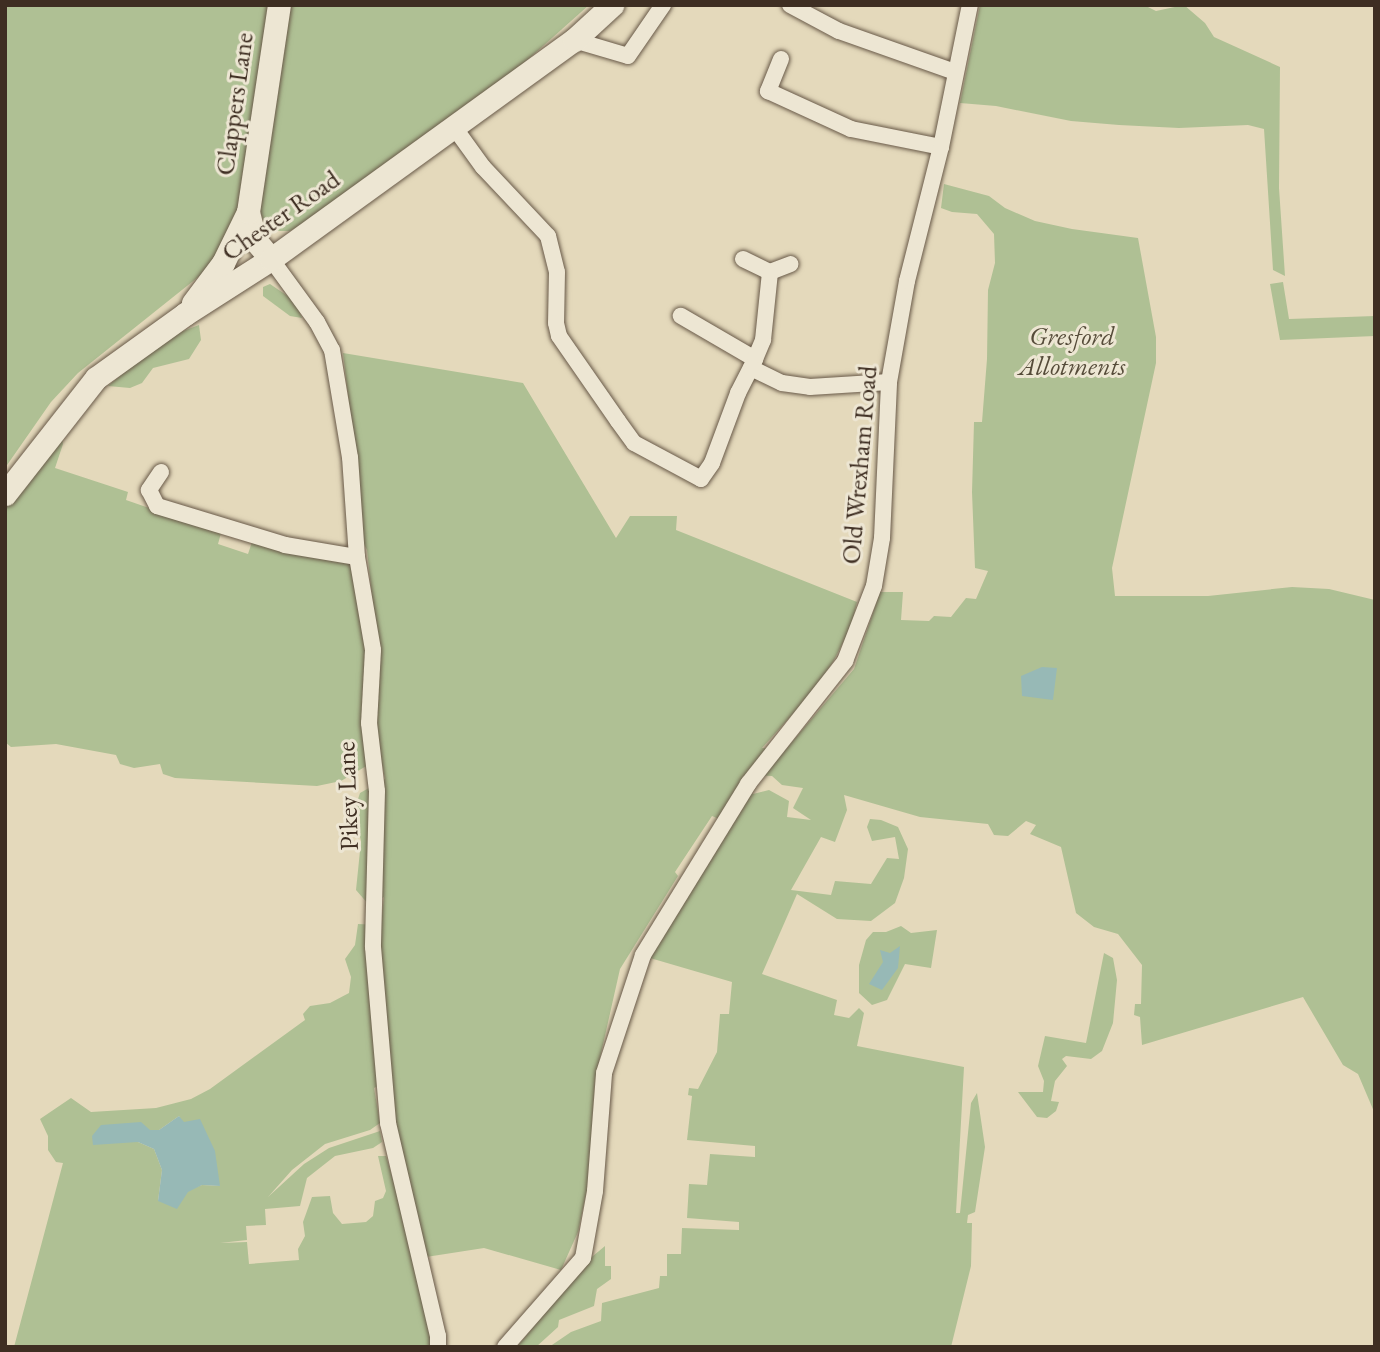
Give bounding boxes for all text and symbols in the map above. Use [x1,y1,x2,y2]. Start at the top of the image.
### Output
street label: Clappers Lane [210,31,260,177]
street label: Chester Road [216,164,346,268]
park label: Gresford Allotments [1019,321,1125,382]
street label: Old Wrexham Road [836,364,884,566]
street label: Pikey Lane [331,741,365,851]

